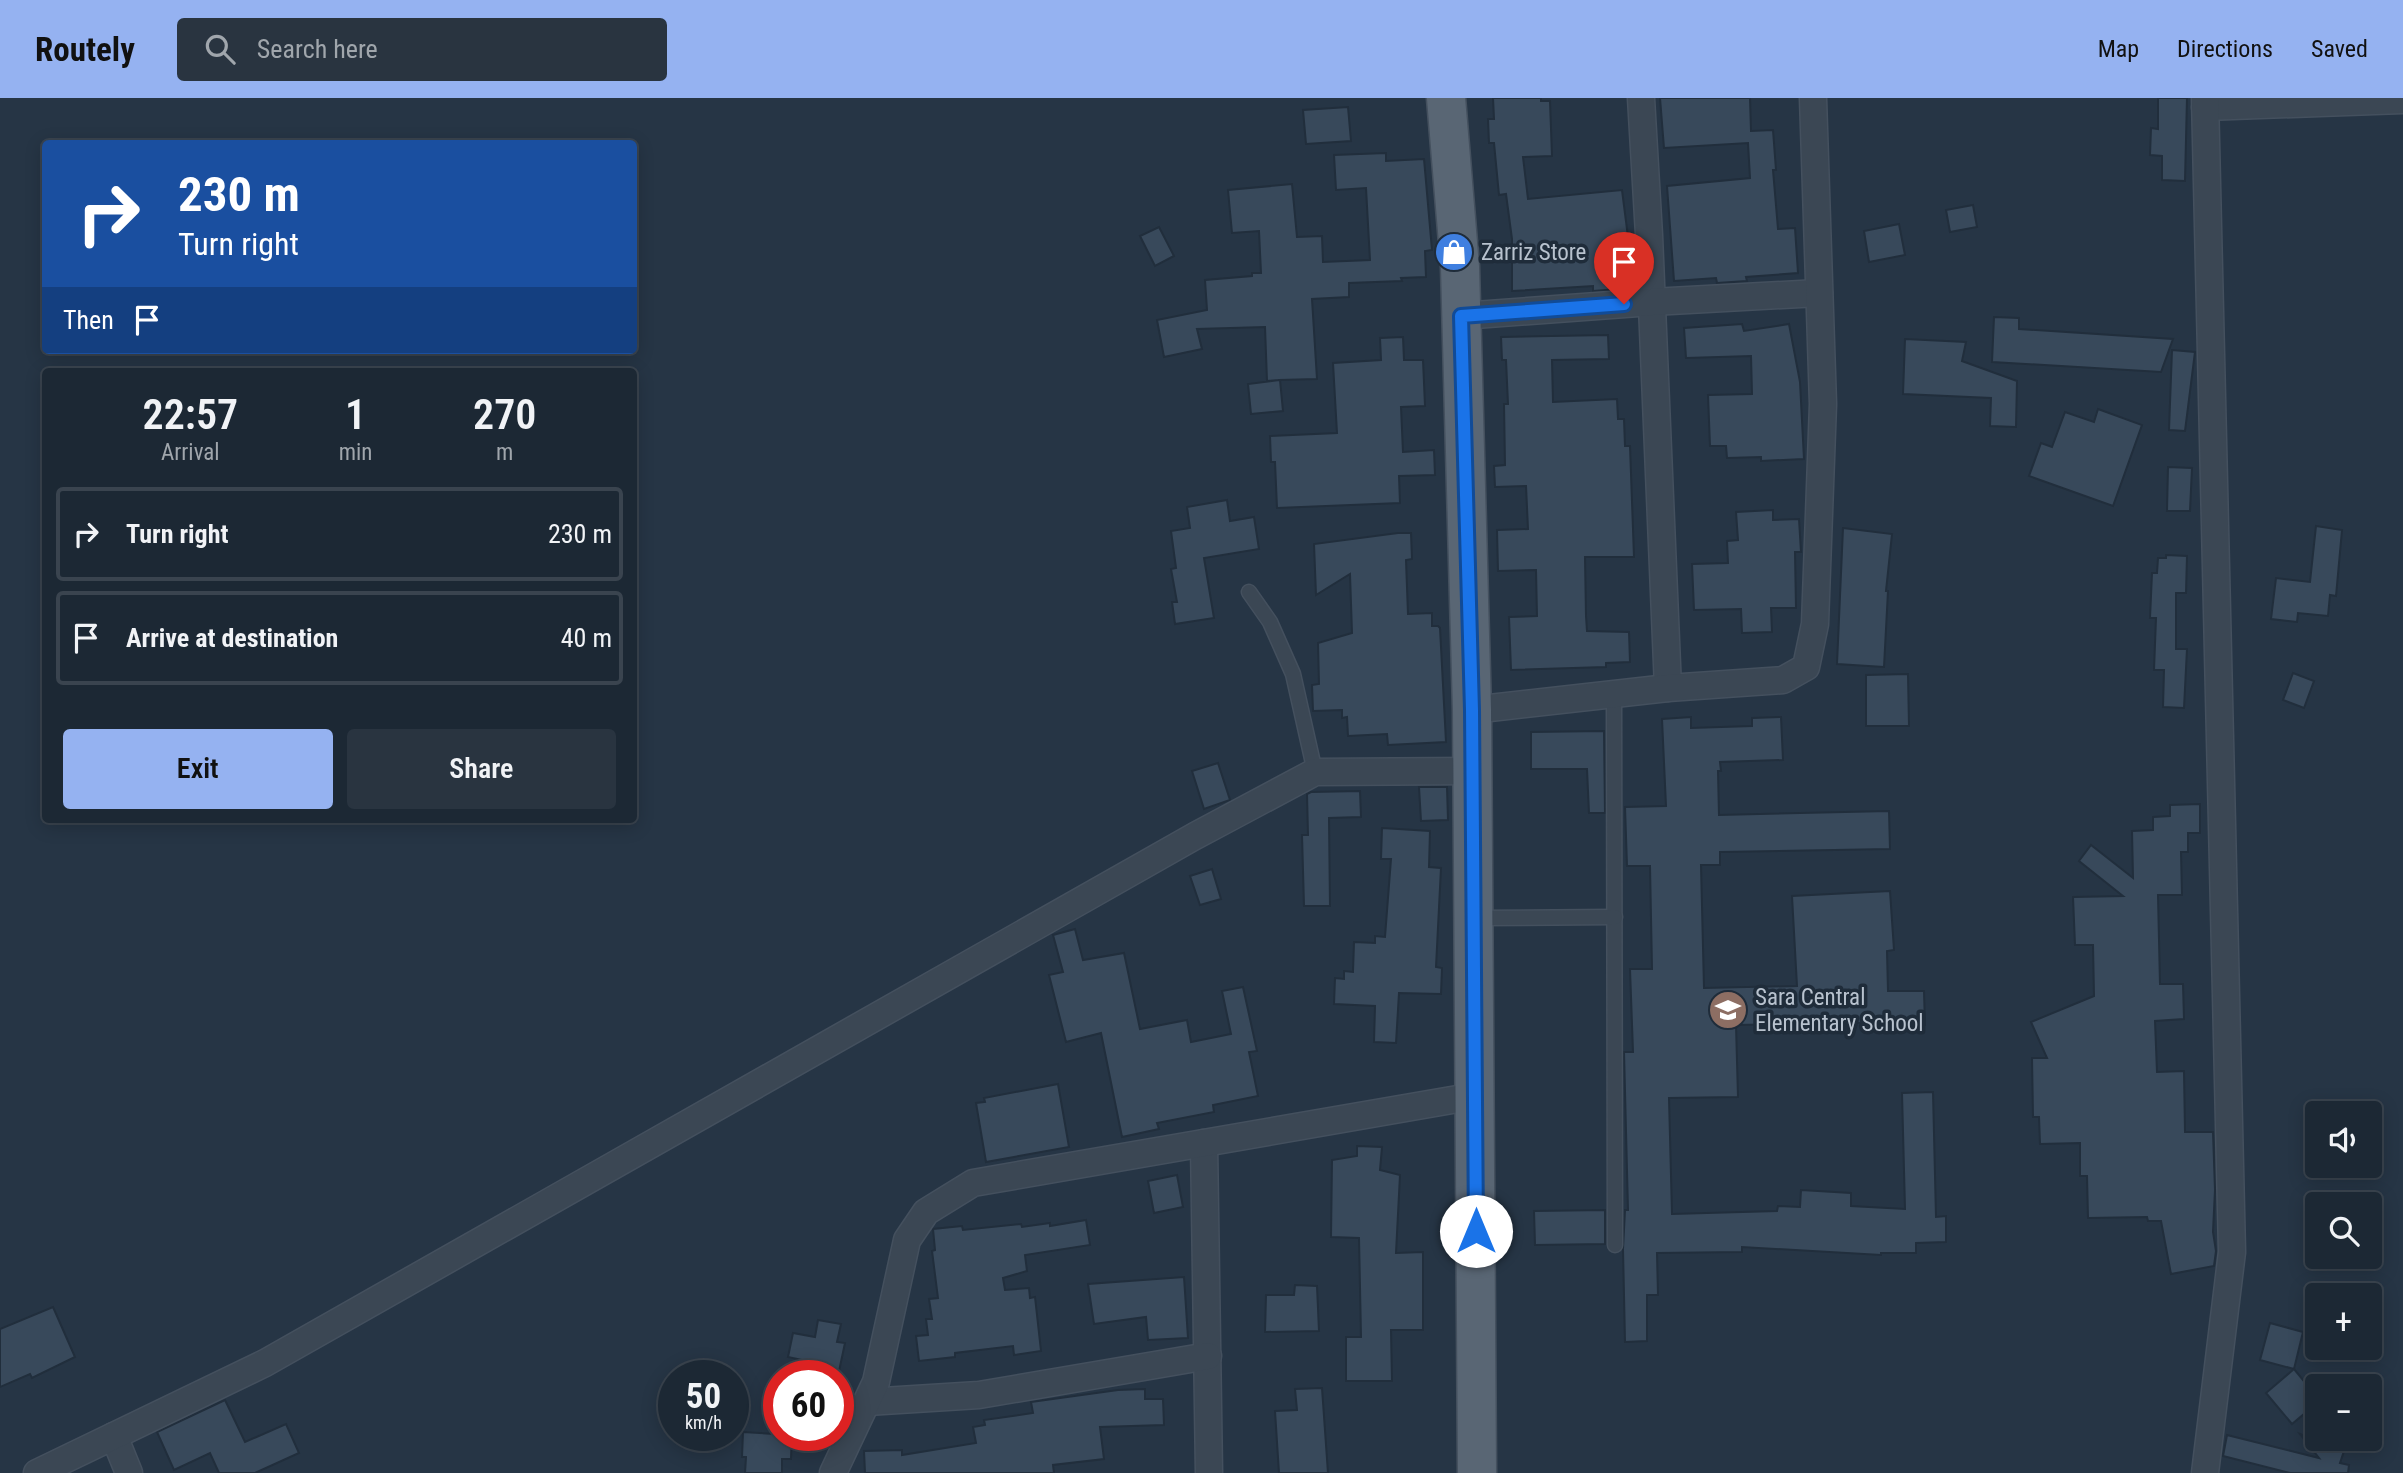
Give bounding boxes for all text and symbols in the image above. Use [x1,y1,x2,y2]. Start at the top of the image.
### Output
search box [177,18,667,81]
text: Routely [35,30,135,69]
icon: search [201,30,239,68]
text: Search here [257,34,378,64]
text: Map [2098,35,2139,63]
text: Directions [2177,35,2273,63]
text: Saved [2311,35,2368,63]
text: 230 m [178,166,300,223]
icon: right [63,168,154,259]
text: Turn right [178,225,299,263]
shop icon: Zarriz Store [1433,231,1475,273]
pin [1594,232,1654,304]
place label: Zarriz Store [1481,239,1586,266]
icon: arrive [1605,243,1643,281]
icon: arrive [128,301,166,339]
text: Then [63,305,114,335]
text: 22:57 [143,390,238,439]
text: 1 [345,390,366,439]
text: 270 [473,390,536,439]
text: Arrival [161,439,220,466]
text: min [339,439,372,466]
text: m [496,439,513,466]
icon: right [67,515,105,553]
text: Turn right [126,519,228,549]
text: 230 m [548,519,612,549]
icon: arrive [67,619,105,657]
text: Arrive at destination [126,623,338,653]
text: 40 m [561,623,612,653]
button: Exit [63,729,333,809]
button: Share [347,729,616,809]
place label: Sara Central Elementary School [1755,984,1924,1037]
school or university icon: Sara Central Elementary School [1707,989,1749,1031]
map controls [2305,1101,2382,1451]
button: sound [2305,1101,2382,1178]
button: search [2305,1192,2382,1269]
position arrow [1439,1194,1513,1268]
button: + [2305,1283,2382,1360]
speed limit sign: 60 [763,1360,854,1451]
button: − [2305,1374,2382,1451]
text: 50 [686,1376,721,1417]
text: km/h [685,1412,722,1433]

